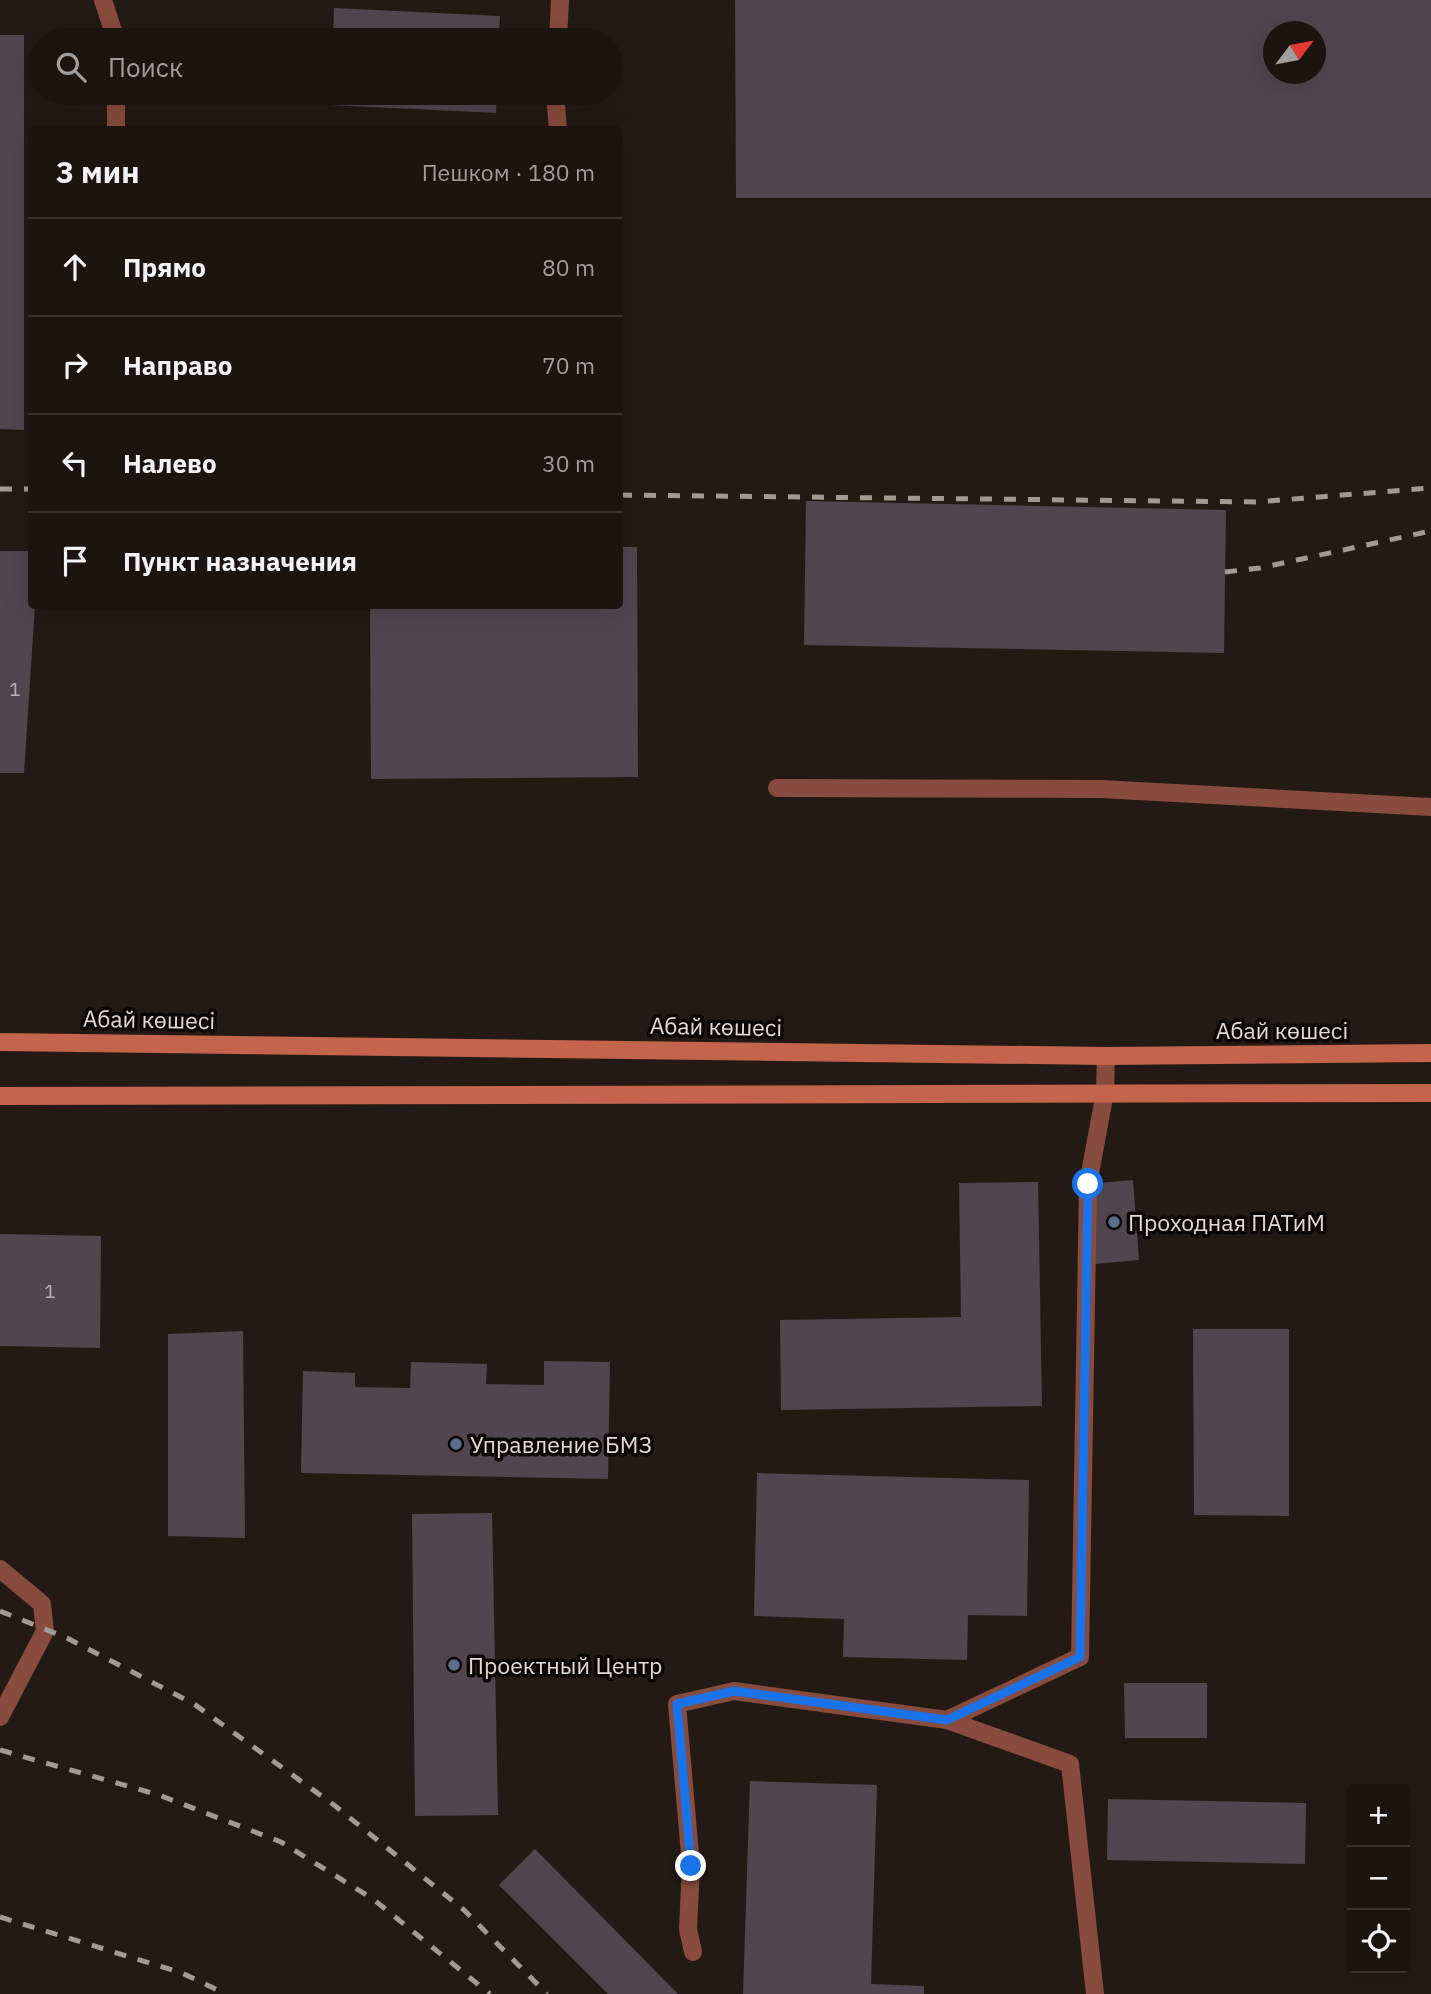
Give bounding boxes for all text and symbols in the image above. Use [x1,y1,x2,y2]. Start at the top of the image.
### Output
north arrow [1263,21,1326,84]
search box [28,28,623,105]
icon: search [52,48,90,86]
text: Поиск [108,50,183,84]
text: 3 мин [56,152,140,191]
text: Пешком · 180 m [422,157,595,187]
icon: ahead [56,248,94,286]
text: Прямо [123,250,206,284]
text: 80 m [542,252,595,282]
icon: right [56,346,94,384]
text: Направо [123,348,232,382]
text: 70 m [542,350,595,380]
icon: left [56,444,94,482]
text: Налево [123,446,217,480]
text: 30 m [542,448,595,478]
icon: arrive [56,542,94,580]
text: Пункт назначения [123,544,357,578]
house number: 1 [9,677,21,701]
street label: Абай көшесі [83,1003,215,1035]
street label: Абай көшесі [650,1010,782,1042]
street label: Абай көшесі [1216,1015,1348,1045]
route start [1072,1168,1103,1199]
place label: Проходная ПАТиМ [1128,1207,1325,1237]
marker: Проходная ПАТиМ [1106,1214,1122,1230]
house number: 1 [44,1279,56,1303]
place label: Управление БМЗ [470,1429,652,1459]
marker: Управление БМЗ [448,1436,464,1452]
place label: Проектный Центр [468,1650,662,1680]
marker: Проектный Центр [446,1657,462,1673]
map controls [1347,1784,1410,1973]
button: + [1347,1784,1410,1847]
button: − [1347,1847,1410,1910]
route end [675,1850,706,1881]
button: locate [1347,1910,1410,1973]

